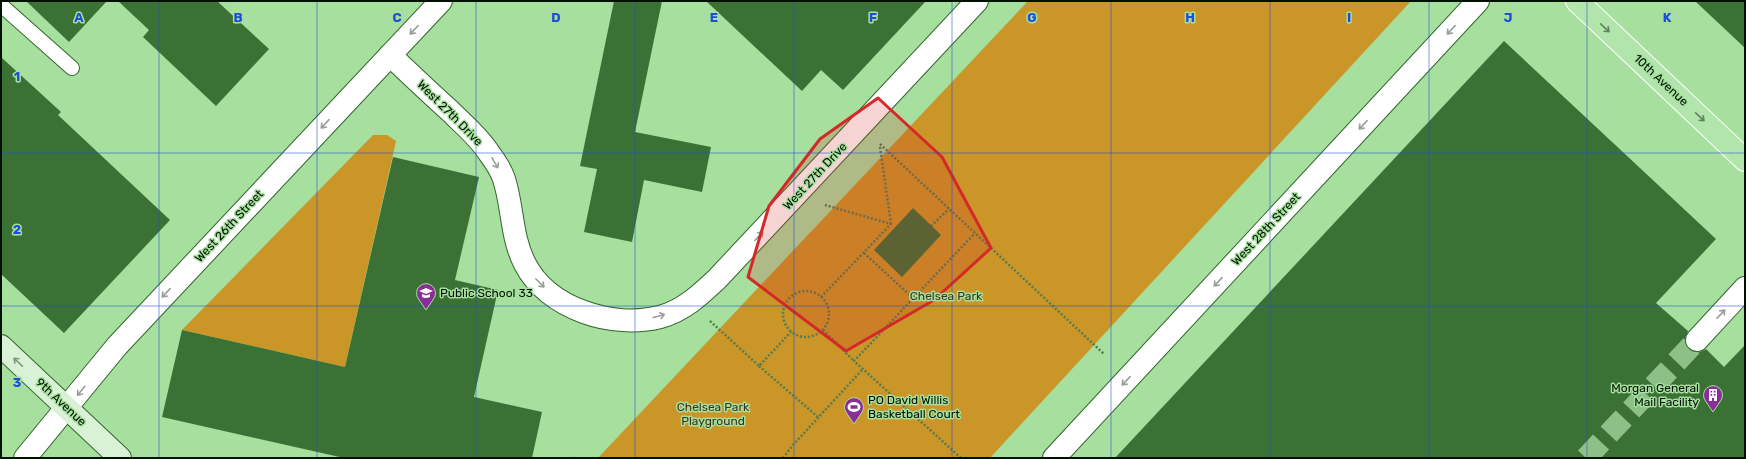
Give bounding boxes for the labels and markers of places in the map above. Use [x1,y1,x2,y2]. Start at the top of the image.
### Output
school or university icon: Public School 33 [415,282,437,310]
place label: Public School 33 [440,286,533,300]
place label: Morgan General Mail Facility [1611,381,1699,409]
building icon: Morgan General Mail Facility [1702,384,1724,412]
place label: PO David Willis Basketball Court [868,393,960,421]
sports icon: PO David Willis Basketball Court [843,396,865,424]

